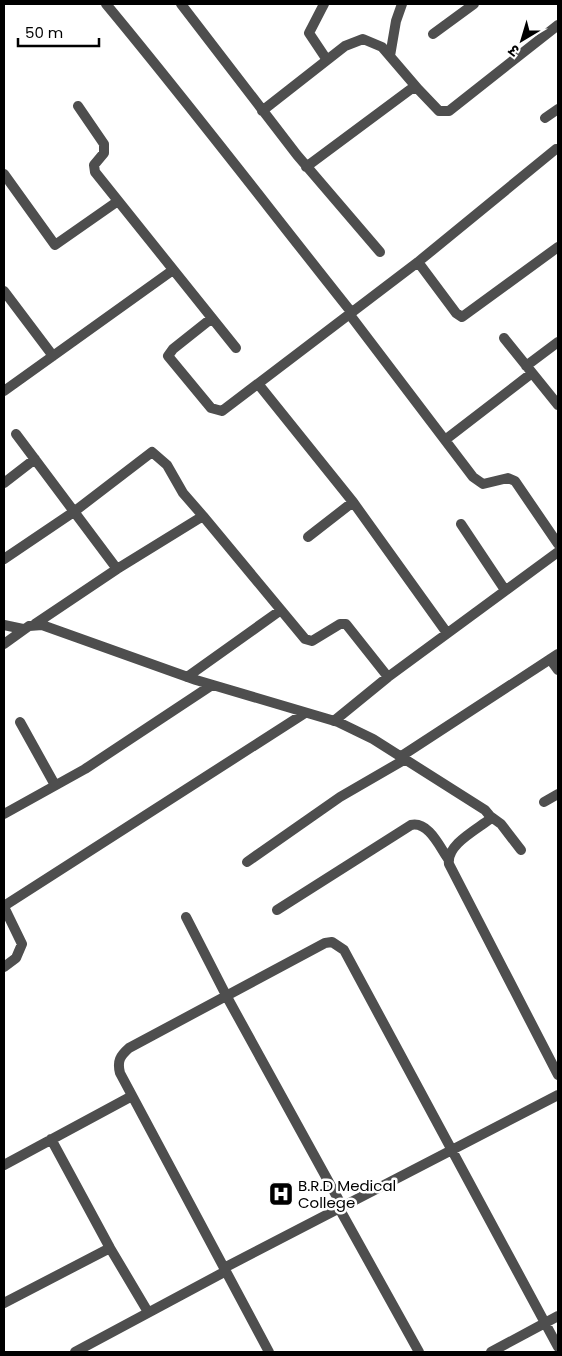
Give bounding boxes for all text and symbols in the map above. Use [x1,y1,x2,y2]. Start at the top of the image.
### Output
scale bar [18,15,99,47]
north arrow [497,15,547,65]
text: 50 m [25,22,63,43]
text: उ [504,39,524,61]
place label: B.R.D Medical College [298,1175,396,1213]
hospital icon: B.R.D Medical College [268,1181,294,1207]

